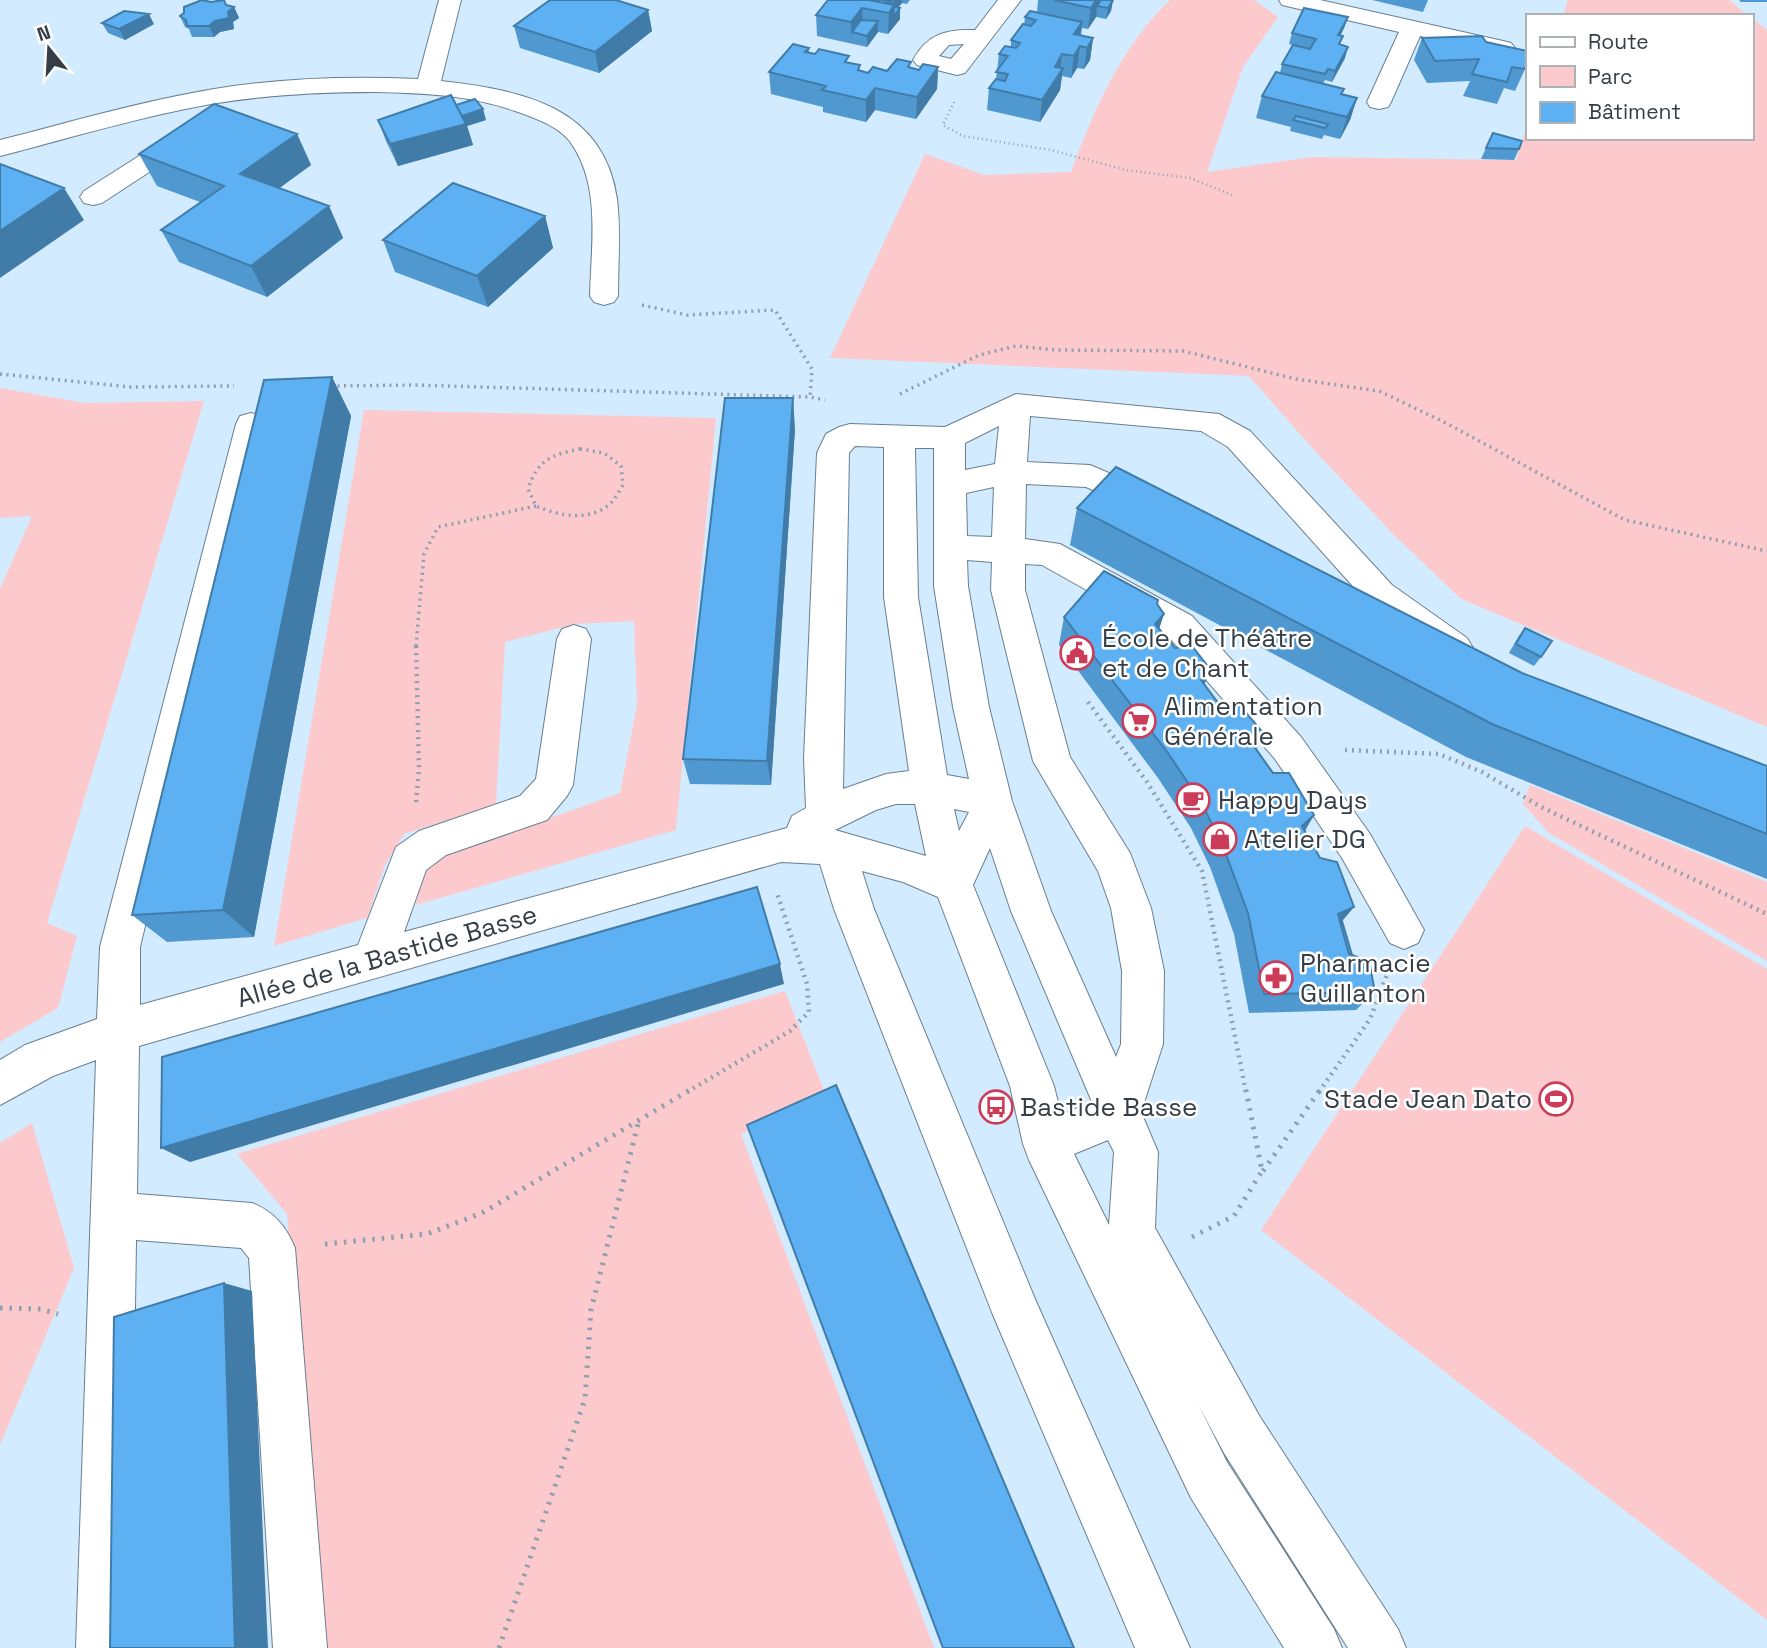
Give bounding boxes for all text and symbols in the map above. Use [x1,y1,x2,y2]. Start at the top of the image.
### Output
north arrow [14,14,84,84]
legend [1526,14,1753,140]
text: N [34,19,54,47]
text: Route [1588,28,1649,55]
text: Parc [1588,63,1633,90]
text: Bâtiment [1588,98,1681,125]
place label: École de Théâtre et de Chant [1102,621,1312,685]
public building icon: École de Théâtre et de Chant [1058,634,1096,672]
place label: Alimentation Générale [1164,689,1323,753]
supermarket icon: Alimentation Générale [1120,702,1158,740]
cafe icon: Happy Days [1174,781,1212,819]
place label: Happy Days [1218,783,1368,817]
shop icon: Atelier DG [1201,820,1239,858]
place label: Atelier DG [1244,822,1366,856]
street label: Allée de la Bastide Basse [233,897,541,1015]
place label: Pharmacie Guillanton [1300,946,1431,1010]
pharmacy icon: Pharmacie Guillanton [1257,959,1295,997]
sports icon: Stade Jean Dato [1537,1080,1575,1118]
place label: Stade Jean Dato [1324,1082,1532,1116]
bus stop icon: Bastide Basse [977,1088,1015,1126]
place label: Bastide Basse [1020,1090,1197,1124]

